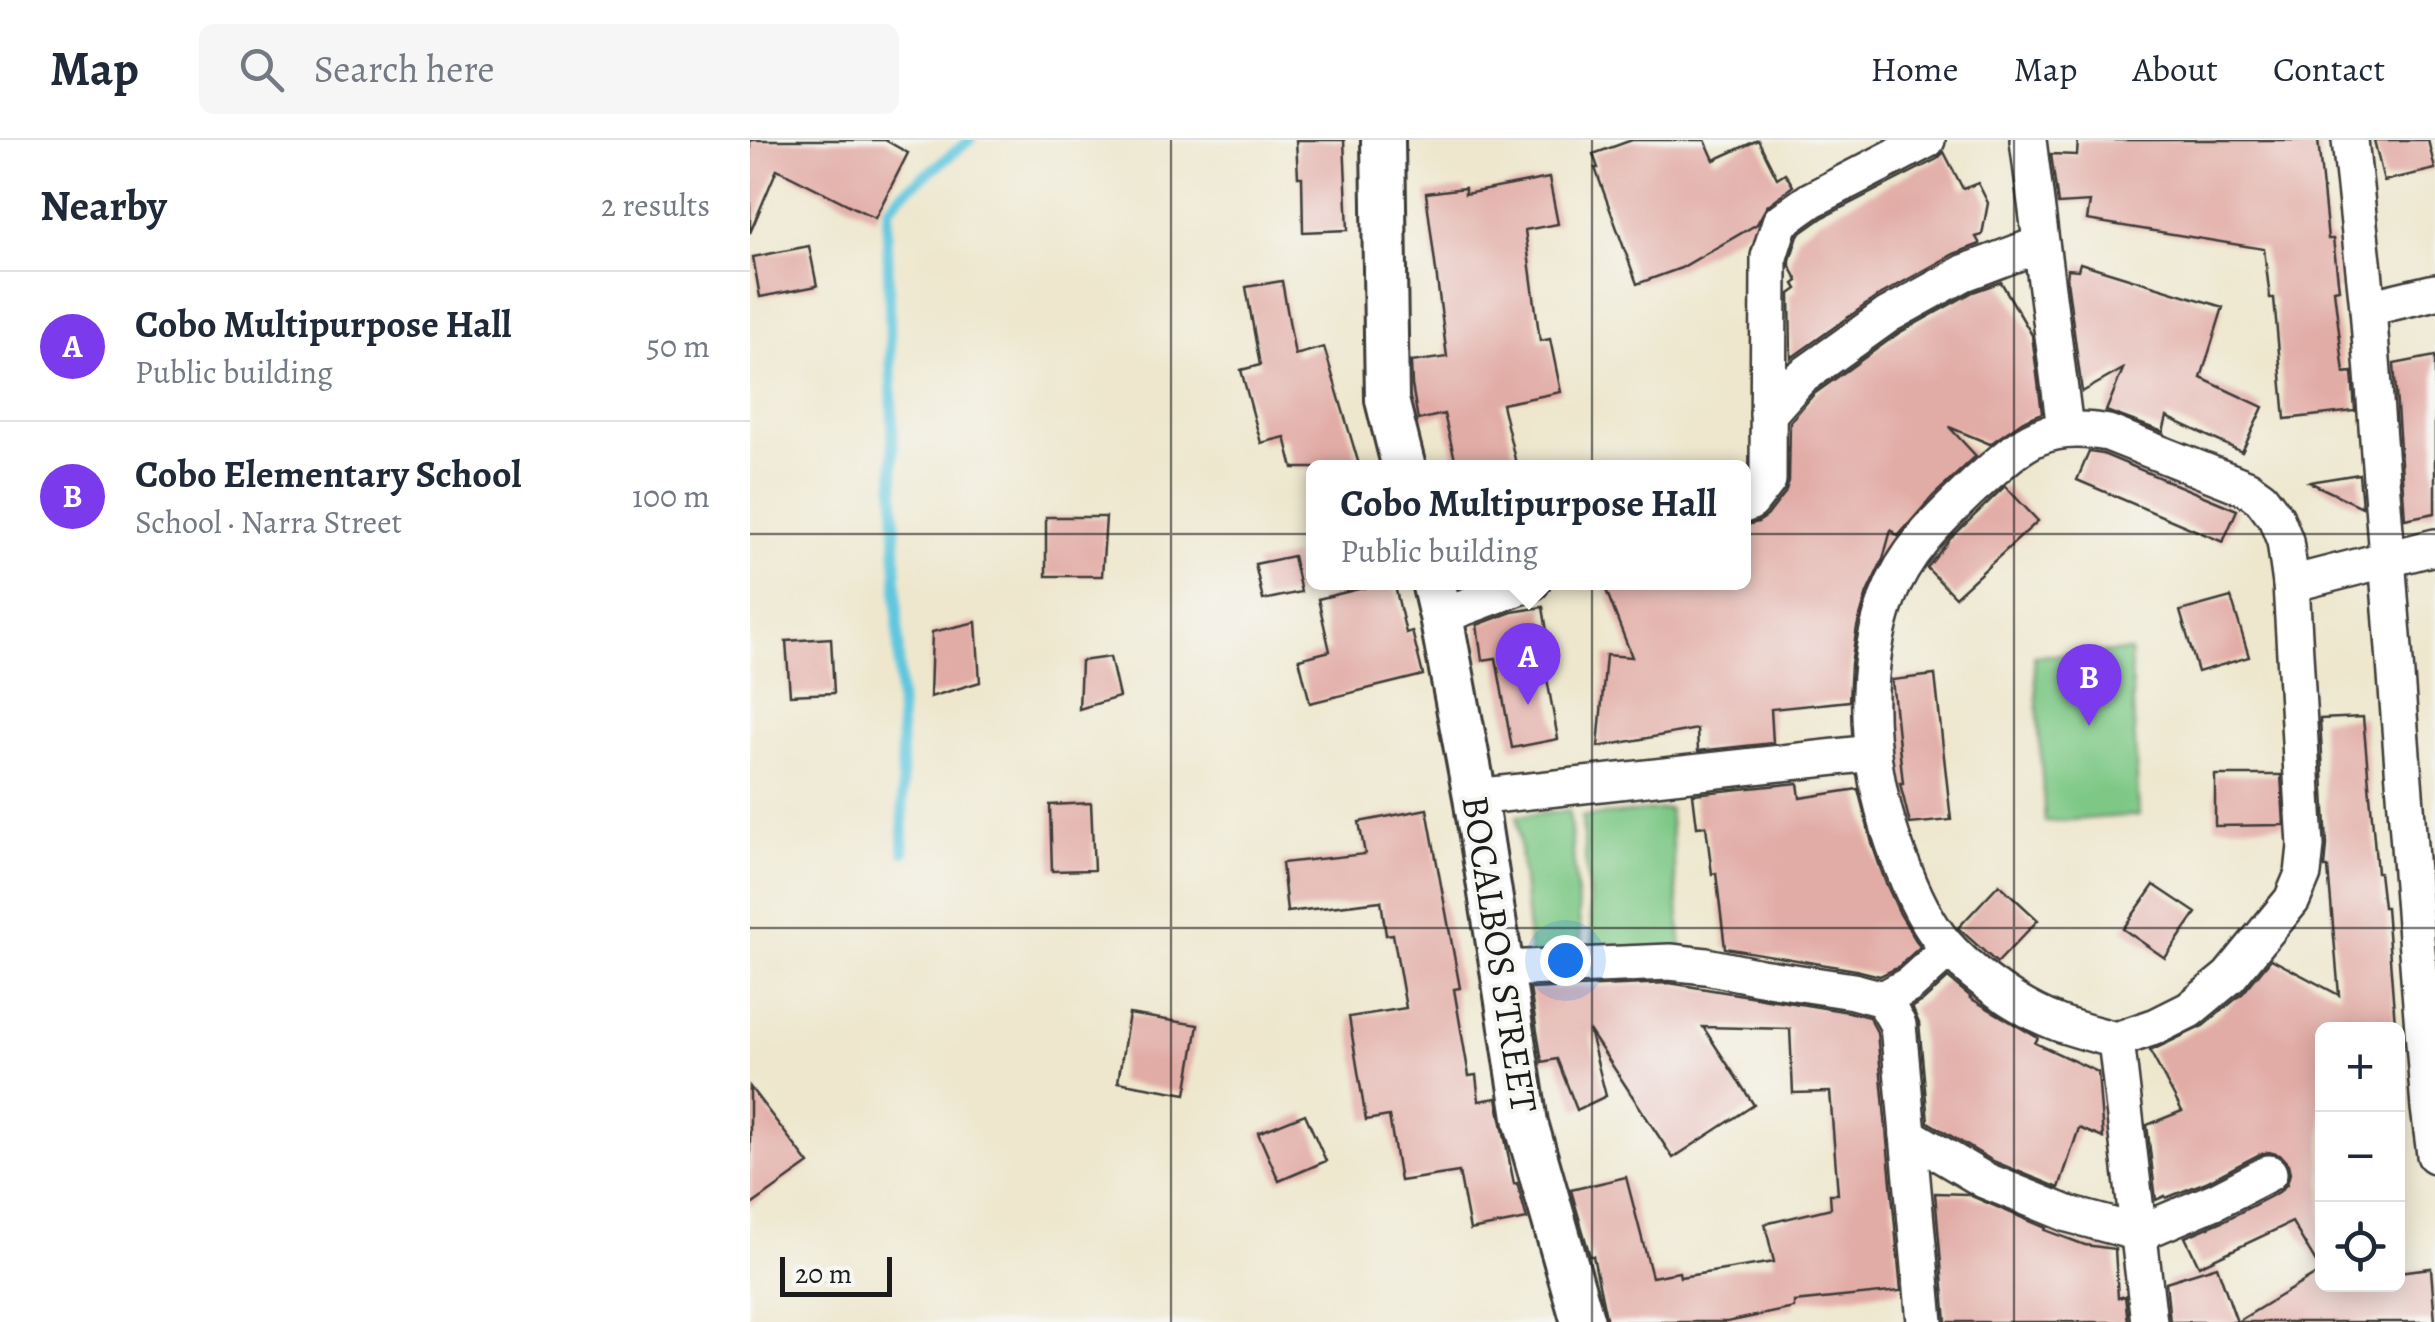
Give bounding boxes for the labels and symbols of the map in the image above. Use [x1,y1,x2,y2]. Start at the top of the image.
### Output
pin: A [1496,622,1560,705]
pin: B [2056,644,2122,726]
street label: BOCALBOS STREET [1449,792,1551,1116]
your location [1540,935,1591,986]
scale bar [780,1252,892,1296]

